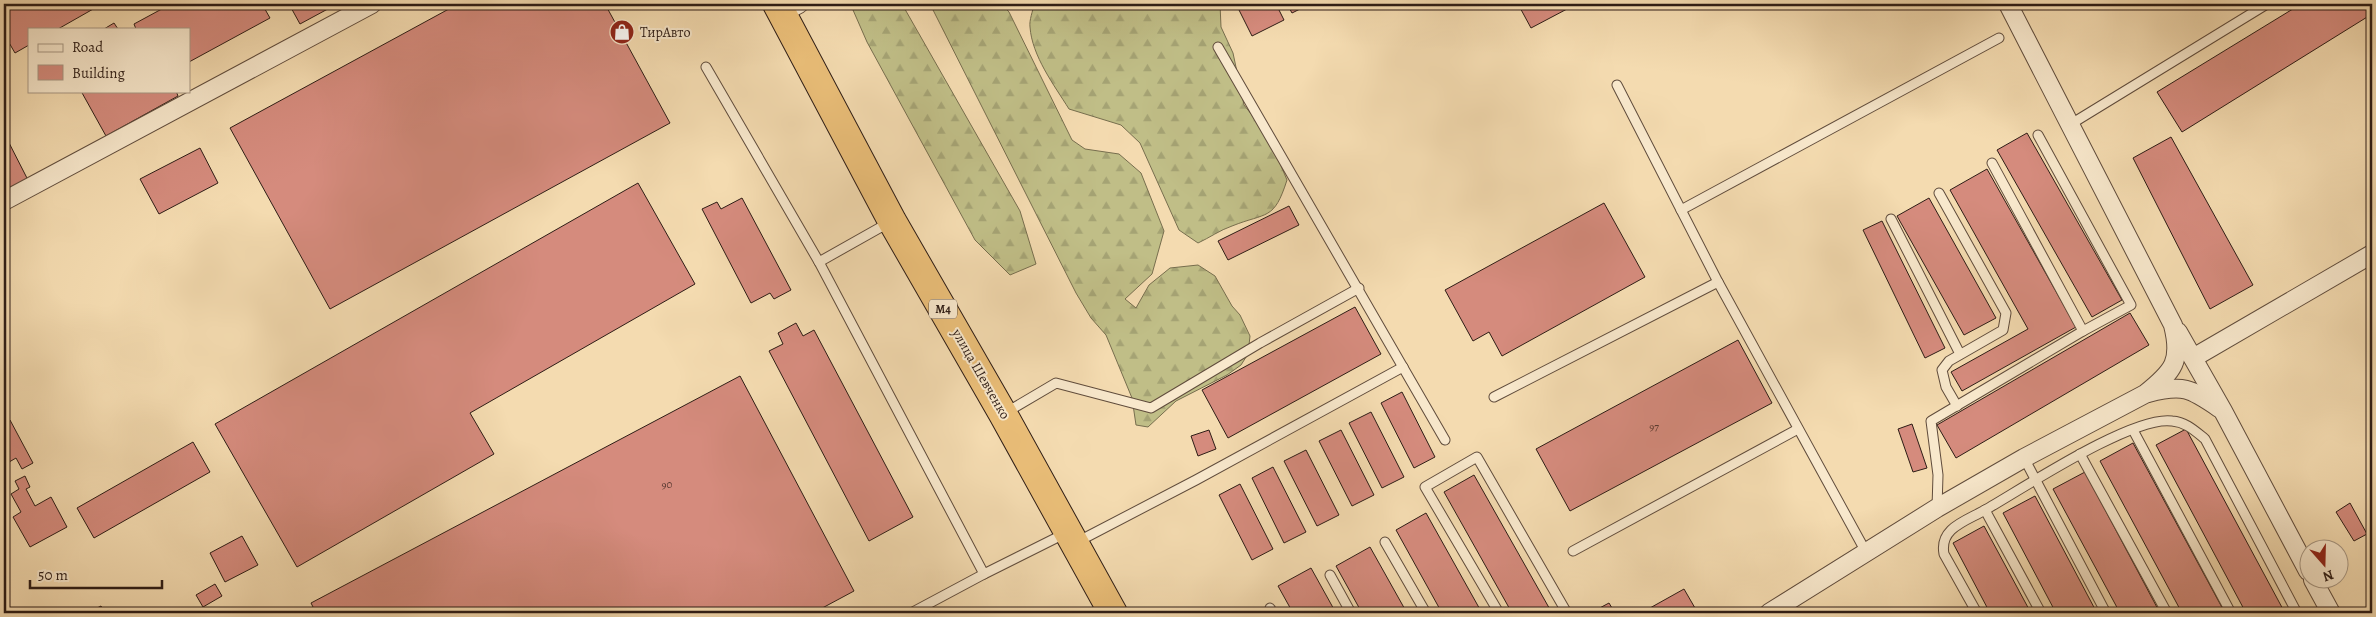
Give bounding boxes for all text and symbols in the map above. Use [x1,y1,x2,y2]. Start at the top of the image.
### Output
shop icon: ТирАвто [609,19,635,45]
place label: ТирАвто [640,23,691,42]
legend [28,28,190,92]
text: Road [72,37,104,57]
text: Building [72,63,125,83]
road number: M4 [929,300,957,318]
street label: улица Шевченко [947,324,1015,423]
house number: 97 [1649,419,1659,434]
house number: 90 [662,477,673,492]
north arrow [2298,540,2348,590]
scale bar [30,557,162,589]
text: 50 m [38,565,68,585]
text: N [2320,565,2336,586]

